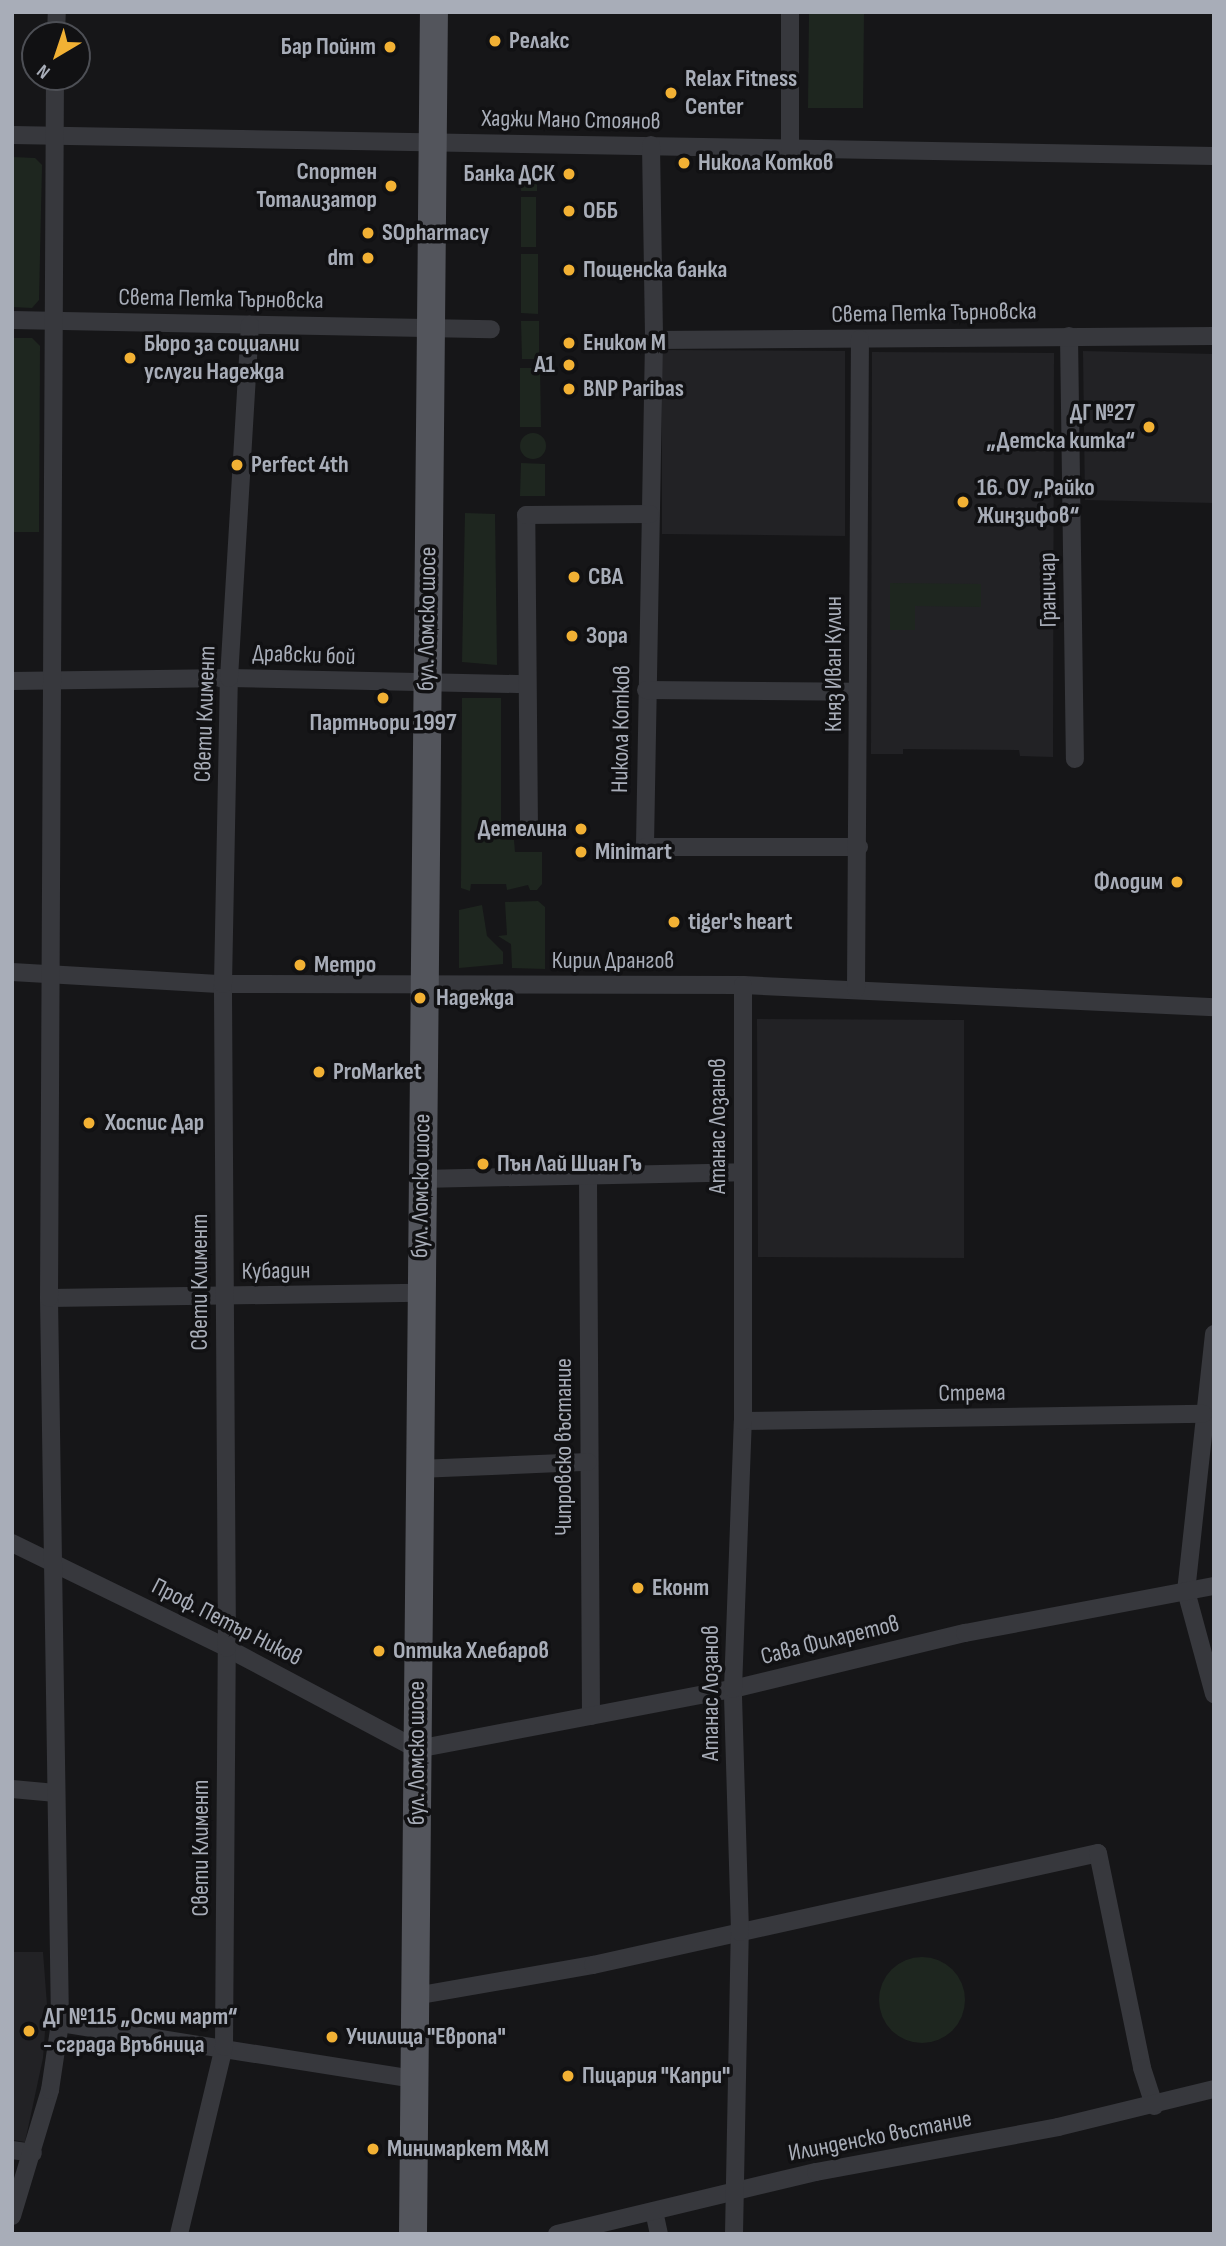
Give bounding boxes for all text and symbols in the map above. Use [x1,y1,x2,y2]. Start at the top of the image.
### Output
north arrow [21,21,91,91]
place label: Релакс [509,27,570,55]
place label: Бар Пойнт [281,33,376,61]
marker: Релакс [487,33,503,49]
marker: Бар Пойнт [382,39,398,55]
text: N [33,59,55,83]
place label: Relax Fitness Center [685,65,797,121]
marker: Relax Fitness Center [663,85,679,101]
street label: Хаджи Мано Стоянов [481,104,661,136]
place label: Никола Котков [698,149,833,177]
marker: Никола Котков [676,155,692,171]
place label: Спортен Тотализатор [256,158,377,214]
place label: Банка ДСК [463,160,555,188]
marker: Банка ДСК [561,166,577,182]
marker: Спортен Тотализатор [383,178,399,194]
place label: ОББ [583,197,618,225]
marker: ОББ [561,203,577,219]
place label: SOpharmacy [382,219,489,247]
marker: SOpharmacy [360,225,376,241]
place label: dm [328,244,354,272]
marker: dm [360,250,376,266]
place label: Пощенска банка [583,256,727,284]
marker: Пощенска банка [561,262,577,278]
street label: Света Петка Търновска [118,283,324,315]
street label: Света Петка Търновска [831,297,1037,329]
place label: Еником М [583,329,666,357]
place label: Бюро за социални услуги Надежда [144,330,299,386]
marker: Еником М [561,335,577,351]
marker: Бюро за социални услуги Надежда [122,350,138,366]
place label: A1 [534,351,555,379]
marker: A1 [561,357,577,373]
place label: BNP Paribas [583,375,684,403]
marker: BNP Paribas [561,381,577,397]
place label: ДГ №27 „Детска китка“ [986,399,1135,455]
marker: ДГ №27 „Детска китка“ [1141,419,1157,435]
place label: Perfect 4th [251,451,349,479]
marker: Perfect 4th [229,457,245,473]
place label: 16. ОУ „Райко Жинзифов“ [977,474,1095,530]
marker: 16. ОУ „Райко Жинзифов“ [955,494,971,510]
street label: бул. Ломско шосе [411,547,443,691]
street label: Граничар [1033,552,1063,628]
place label: CBA [588,563,623,591]
marker: CBA [566,569,582,585]
street label: Княз Иван Кулин [820,596,848,732]
place label: Зора [586,622,628,650]
marker: Зора [564,628,580,644]
street label: Дравски бой [252,639,356,671]
street label: Свети Климент [188,645,222,783]
street label: Никола Котков [605,665,637,793]
marker: Партньори 1997 [375,690,391,706]
place label: Партньори 1997 [310,709,456,737]
place label: Детелина [478,815,567,843]
marker: Детелина [573,821,589,837]
place label: Minimart [595,838,672,866]
marker: Minimart [573,844,589,860]
place label: Флодим [1094,868,1163,896]
marker: Флодим [1169,874,1185,890]
place label: tiger's heart [688,908,792,936]
marker: tiger's heart [666,914,682,930]
street label: Кирил Дрангов [552,947,674,975]
place label: Метро [314,951,376,979]
marker: Метро [292,957,308,973]
place label: Надежда [436,984,514,1012]
marker: Надежда [410,988,430,1008]
place label: ProMarket [333,1058,422,1086]
street label: Атанас Лозанов [704,1058,732,1194]
marker: ProMarket [311,1064,327,1080]
place label: Хоспис Дар [105,1109,204,1137]
marker: Хоспис Дар [79,1113,99,1133]
street label: бул. Ломско шосе [405,1114,437,1258]
place label: Пън Лай Шиан Гъ [497,1150,642,1178]
marker: Пън Лай Шиан Гъ [475,1156,491,1172]
street label: Свети Климент [186,1214,214,1350]
street label: Кубадин [241,1256,311,1286]
street label: Чипровско въстание [550,1358,578,1536]
street label: Стрема [938,1378,1006,1408]
street label: Проф. Петър Ников [147,1572,307,1672]
place label: Еконт [652,1574,709,1602]
marker: Еконт [630,1580,646,1596]
street label: Сава Филаретов [758,1609,902,1671]
street label: Атанас Лозанов [697,1625,725,1761]
place label: Оптика Хлебаров [393,1637,549,1665]
marker: Оптика Хлебаров [371,1643,387,1659]
street label: бул. Ломско шосе [403,1681,431,1825]
street label: Свети Климент [187,1780,215,1916]
place label: ДГ №115 „Осми март“ - сграда Връбница [43,2003,237,2059]
marker: ДГ №115 „Осми март“ - сграда Връбница [21,2023,37,2039]
place label: Училища "Европа" [346,2023,506,2051]
marker: Училища "Европа" [324,2029,340,2045]
place label: Пицария "Капри" [582,2062,730,2090]
marker: Пицария "Капри" [560,2068,576,2084]
street label: Илинденско въстание [786,2104,974,2168]
place label: Минимаркет М&М [387,2135,549,2163]
marker: Минимаркет М&М [365,2141,381,2157]

